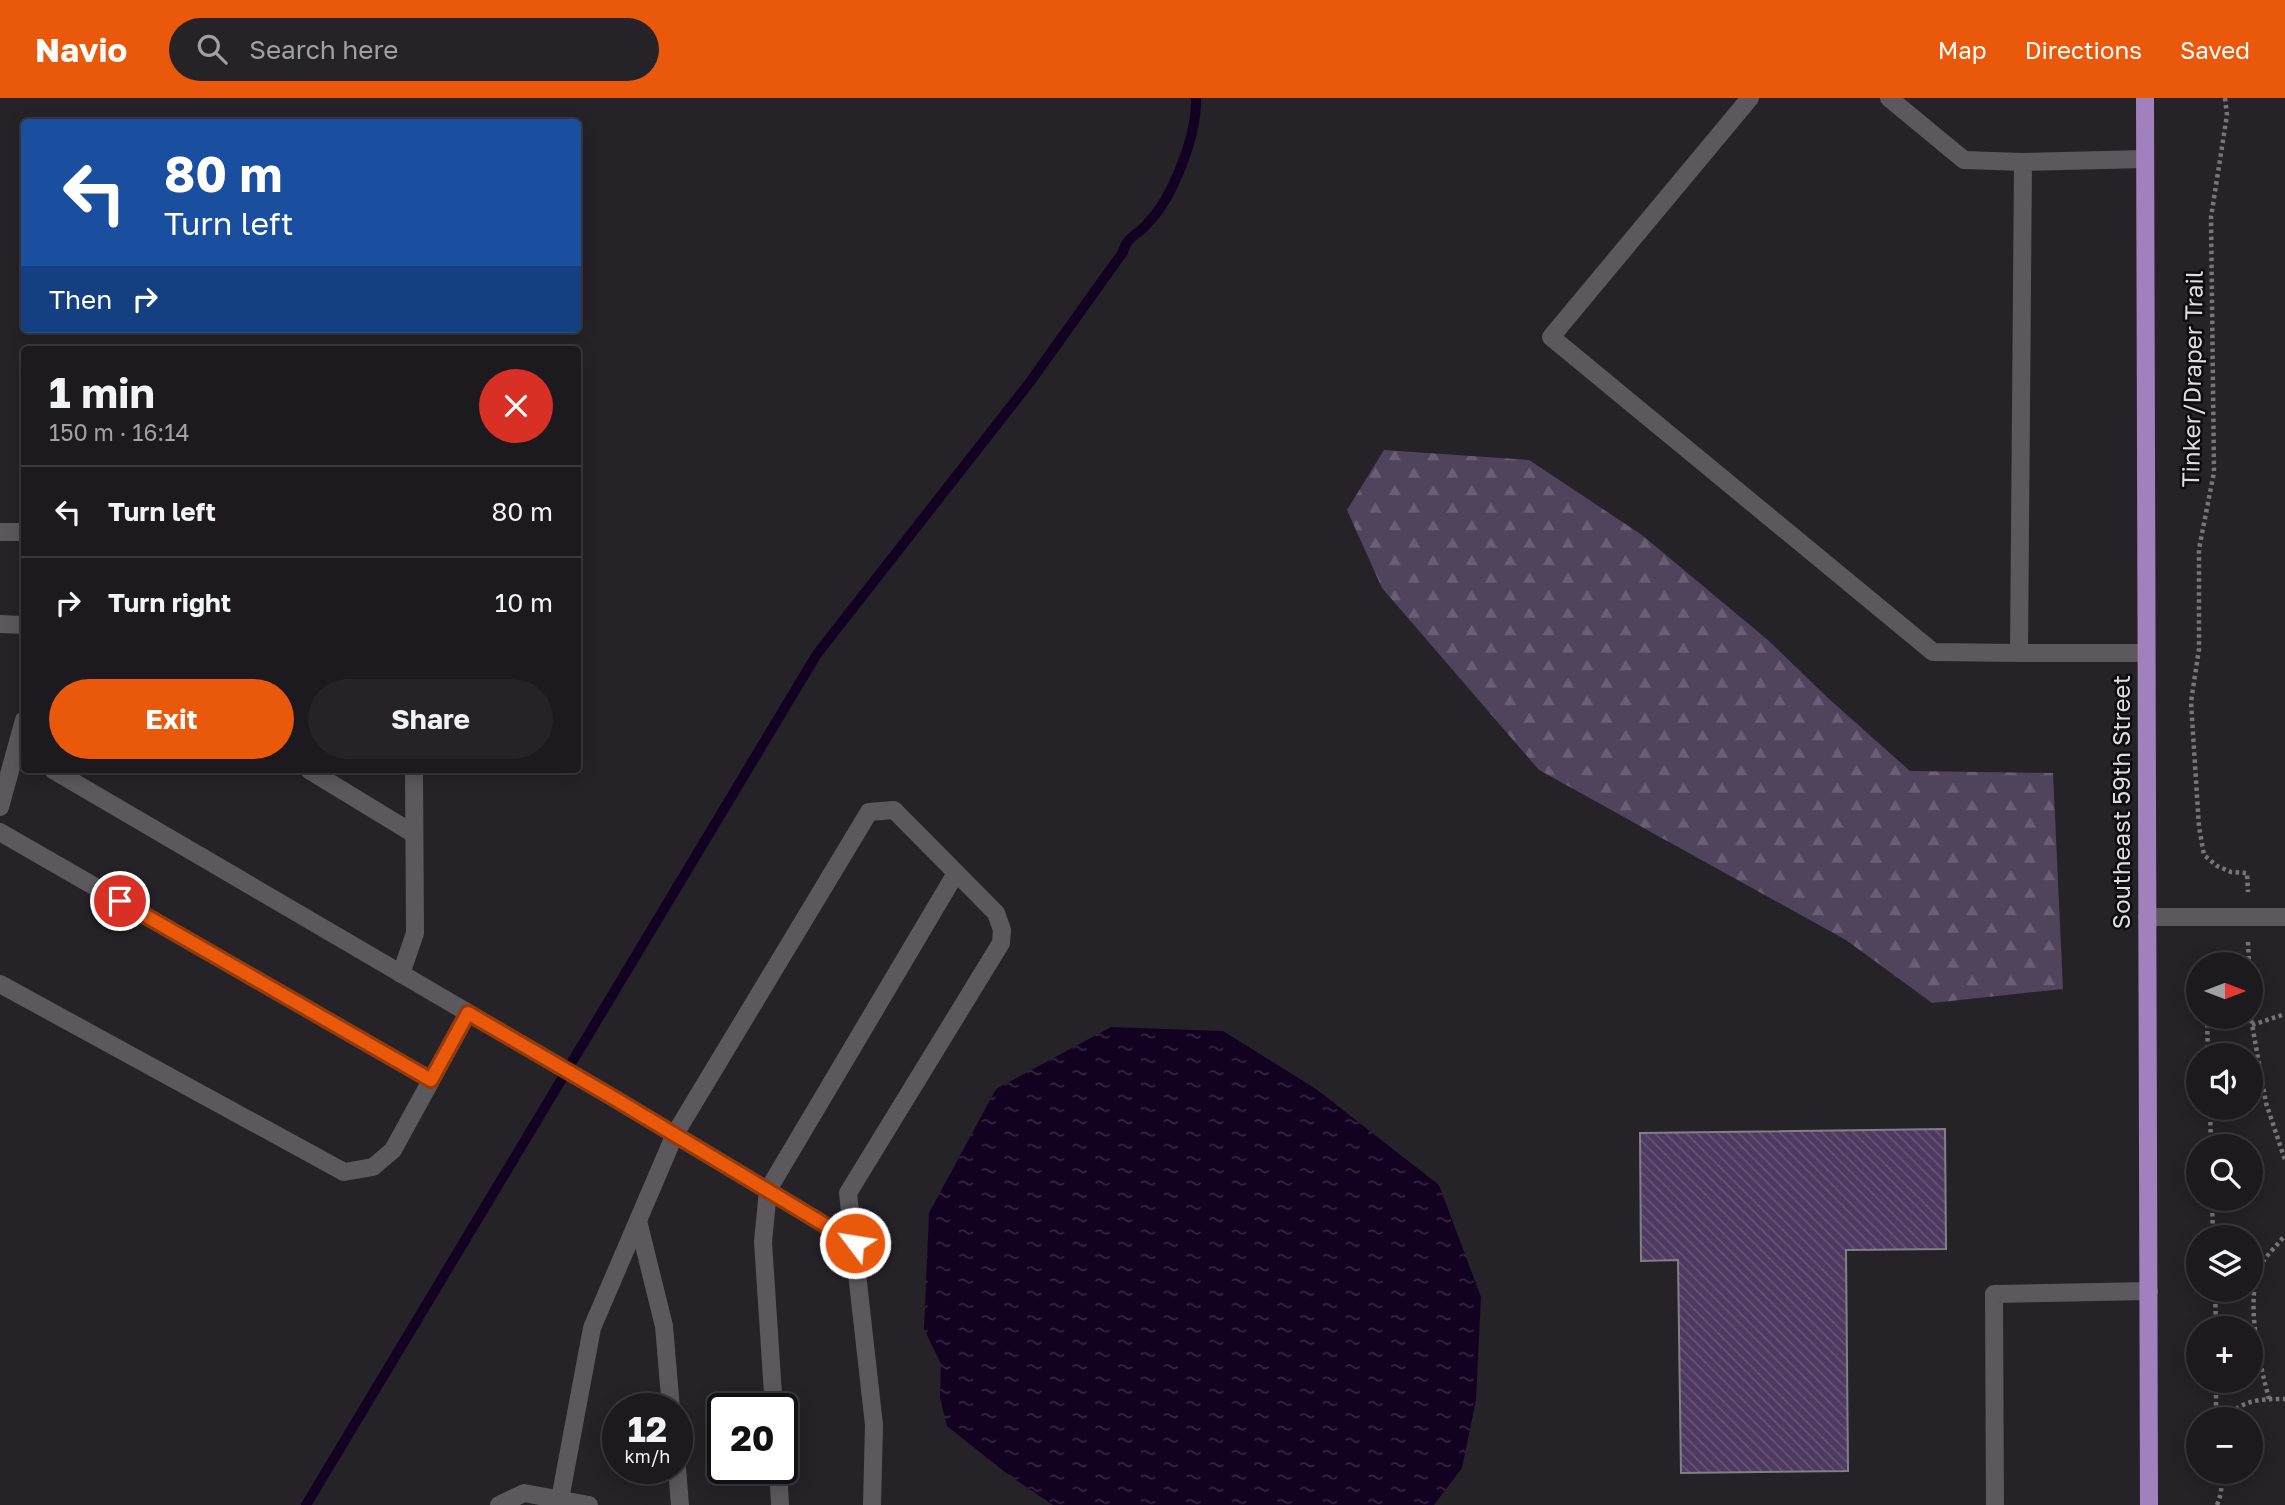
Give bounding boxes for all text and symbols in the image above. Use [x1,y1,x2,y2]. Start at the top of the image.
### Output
search box [169,18,659,81]
text: Navio [35,30,127,69]
icon: search [193,30,231,68]
text: Search here [249,34,398,65]
text: Map [1938,35,1987,64]
text: Directions [2025,35,2142,64]
text: Saved [2180,35,2250,64]
text: 80 m [164,144,282,203]
icon: left [49,147,140,238]
text: Turn left [164,204,293,242]
street label: Tinker/Draper Trail [2175,270,2208,488]
icon: right [126,280,164,318]
text: Then [49,284,112,315]
text: 1 min [49,367,155,417]
button: close [479,369,553,443]
text: 150 m · 16:14 [49,418,189,446]
icon: left [49,493,87,531]
text: Turn left [108,496,216,527]
text: 80 m [492,496,553,527]
icon: right [49,584,87,622]
text: Turn right [108,587,231,618]
text: 10 m [495,587,553,618]
street label: Southeast 59th Street [2106,675,2135,929]
button: Exit [49,679,294,759]
button: Share [308,679,553,759]
pin [90,871,150,931]
icon: arrive [101,882,139,920]
north arrow [2186,952,2263,1029]
map controls [2186,952,2263,1484]
button: sound [2186,1043,2263,1120]
button: search [2186,1134,2263,1211]
position arrow [818,1206,892,1280]
button: layers [2186,1225,2263,1302]
button: + [2186,1316,2263,1393]
speed limit sign: 20 [707,1393,798,1484]
button: − [2186,1407,2263,1484]
text: 12 [628,1408,667,1450]
text: km/h [625,1445,670,1467]

